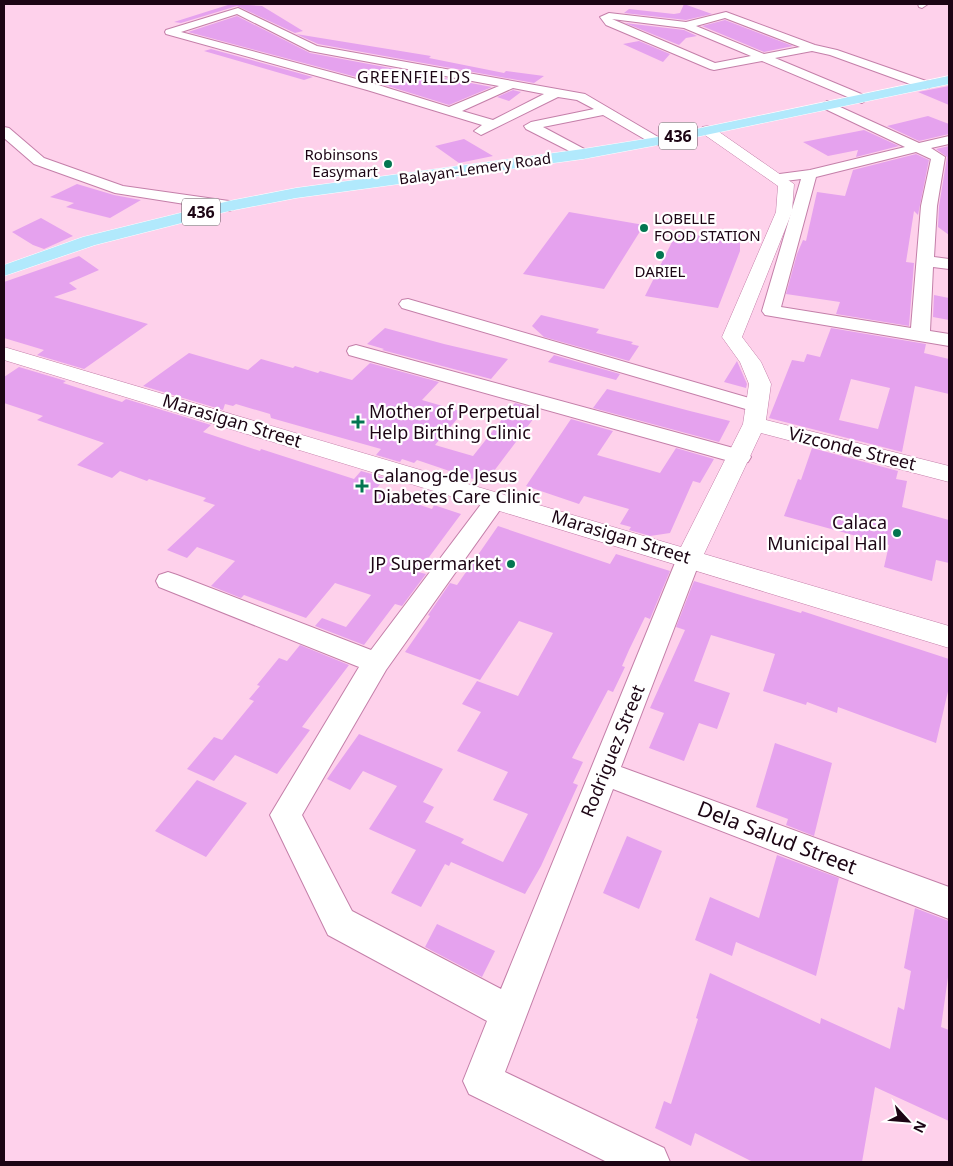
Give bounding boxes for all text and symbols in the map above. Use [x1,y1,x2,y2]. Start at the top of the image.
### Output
district label: GREENFIELDS [357,66,471,88]
road number: 436 [659,122,697,150]
place label: Robinsons Easymart [305,144,379,181]
street label: Balayan-Lemery Road [398,147,552,189]
marker: Robinsons Easymart [382,158,394,170]
road number: 436 [182,198,220,226]
place label: LOBELLE FOOD STATION [654,208,761,245]
marker: LOBELLE FOOD STATION [638,222,650,234]
marker: DARIEL [654,249,666,261]
place label: DARIEL [635,261,686,281]
street label: Marasigan Street [160,388,305,453]
place label: Mother of Perpetual Help Birthing Clinic [369,399,540,444]
marker: Mother of Perpetual Help Birthing Clinic [351,415,365,429]
street label: Vizconde Street [786,421,919,476]
place label: Calanog-de Jesus Diabetes Care Clinic [373,463,541,508]
marker: Calanog-de Jesus Diabetes Care Clinic [355,479,369,493]
street label: Marasigan Street [549,504,694,569]
place label: Calaca Municipal Hall [767,510,887,555]
marker: Calaca Municipal Hall [891,527,903,539]
place label: JP Supermarket [368,551,501,575]
marker: JP Supermarket [505,558,517,570]
street label: Rodriguez Street [575,680,650,820]
street label: Dela Salud Street [694,794,861,880]
north arrow [883,1096,933,1146]
text: N [909,1118,931,1136]

